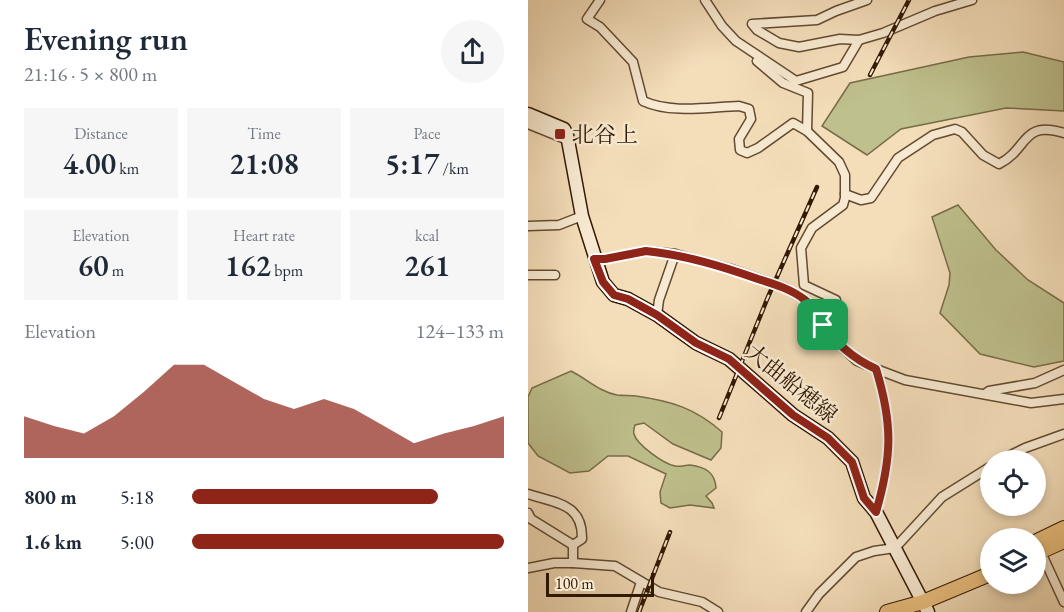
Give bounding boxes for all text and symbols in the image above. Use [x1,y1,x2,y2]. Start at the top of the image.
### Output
text: Evening run [24,17,188,60]
button: share [441,20,504,83]
text: 21:16 · 5 × 800 m [24,61,157,87]
place label: 北谷上 [572,120,638,149]
text: Distance [74,123,128,144]
text: Time [247,123,281,144]
text: Pace [414,123,440,144]
marker: 北谷上 [553,127,567,141]
text: 4.00 [63,144,116,183]
text: 21:08 [229,144,299,183]
text: 5:17 [385,144,439,183]
text: km [116,158,139,179]
text: /km [439,158,469,179]
text: Elevation [72,225,130,246]
text: Heart rate [233,225,295,246]
text: kcal [415,225,439,246]
text: 60 [78,246,109,285]
text: 162 [225,246,271,285]
text: 261 [404,246,450,285]
text: m [109,260,124,281]
text: bpm [271,260,303,281]
pin [797,299,848,350]
icon: arrive [806,308,839,341]
text: Elevation [24,318,96,344]
text: 124–133 m [416,318,504,344]
street label: 大曲船穂線 [740,338,844,429]
map controls [980,450,1046,594]
button: locate [980,450,1046,516]
text: 800 m [24,484,77,510]
text: 5:18 [120,484,154,510]
button: layers [980,528,1046,594]
text: 1.6 km [24,529,82,555]
text: 5:00 [120,529,154,555]
scale bar [546,570,654,598]
text: 100 m [555,573,594,594]

